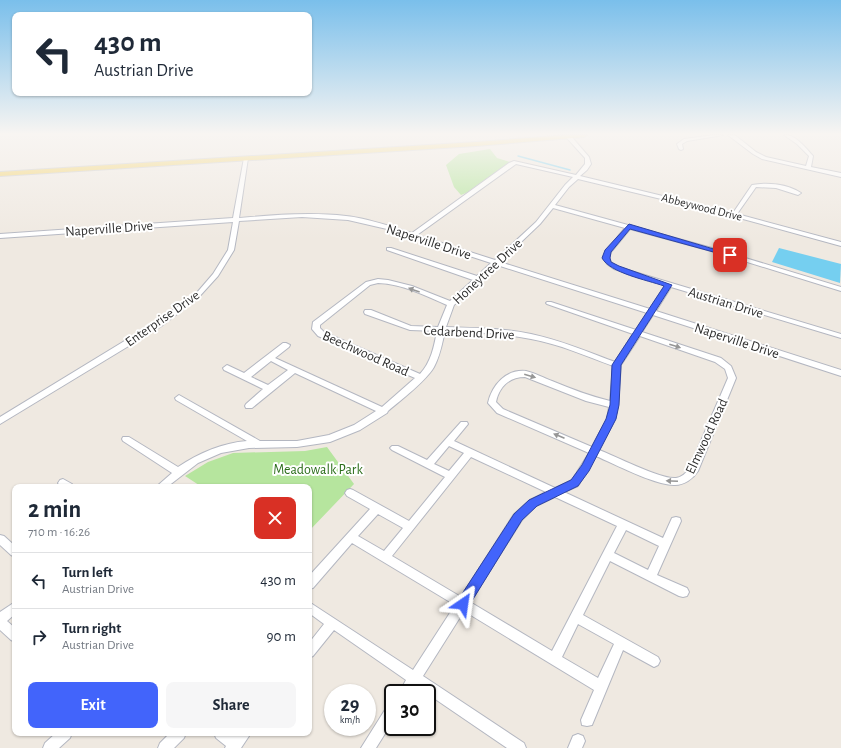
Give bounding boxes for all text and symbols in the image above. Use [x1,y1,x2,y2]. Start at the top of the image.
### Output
icon: left [28,28,80,80]
text: 430 m [94,29,162,57]
text: Austrian Drive [94,62,194,80]
street label: Abbeywood Drive [660,191,744,224]
street label: Naperville Drive [65,219,154,239]
street label: Naperville Drive [385,222,473,262]
street label: Honeytree Drive [450,236,525,307]
pin [713,238,747,272]
icon: arrive [719,244,741,266]
street label: Austrian Drive [687,285,765,321]
one-way arrow [408,287,420,293]
street label: Enterprise Drive [123,288,202,350]
street label: Naperville Drive [693,321,781,361]
street label: Cedarbend Drive [423,324,515,342]
street label: Beechwood Road [320,329,411,379]
one-way arrow [669,343,681,349]
one-way arrow [524,373,536,379]
street label: Elmwood Road [683,397,730,476]
one-way arrow [552,432,564,438]
park label: Meadowalk Park [273,463,363,477]
one-way arrow [666,477,678,484]
button: close [254,497,296,539]
text: 2 min [28,498,81,522]
text: 710 m · 16:26 [28,526,90,539]
text: Turn left [62,565,113,580]
icon: left [28,570,50,592]
text: 430 m [260,573,296,588]
text: Austrian Drive [62,583,134,596]
position arrow [442,583,484,625]
text: Turn right [62,621,121,636]
icon: right [28,626,50,648]
text: 90 m [267,629,296,644]
text: Austrian Drive [62,639,134,652]
button: Exit [28,682,158,728]
button: Share [166,682,296,728]
speed limit sign: 30 [384,684,436,736]
text: 29 [340,695,360,715]
text: km/h [340,715,360,725]

